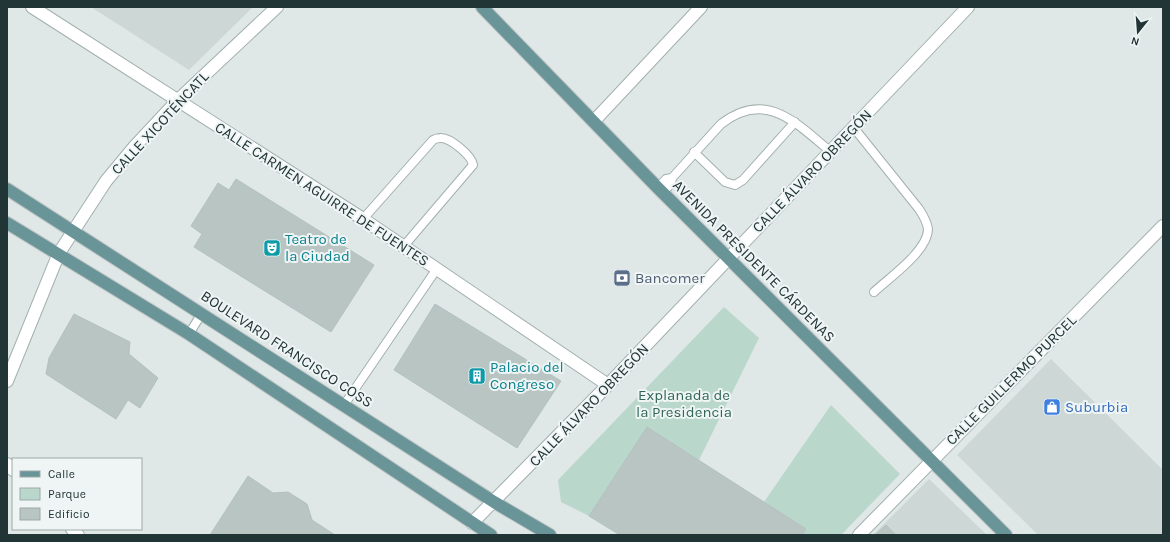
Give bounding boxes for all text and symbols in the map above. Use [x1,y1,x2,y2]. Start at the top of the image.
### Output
north arrow [1118,12,1158,52]
text: N [1130,34,1141,48]
street label: CALLE XICOTÉNCATL [108,68,212,178]
street label: CALLE ÁLVARO OBREGÓN [749,106,875,236]
street label: CALLE CARMEN AGUIRRE DE FUENTES [212,118,432,270]
street label: AVENIDA PRESIDENTE CÁRDENAS [669,176,839,346]
place label: Teatro de la Ciudad [285,230,350,265]
theatre icon: Teatro de la Ciudad [262,238,282,258]
bank icon: Bancomer [612,268,632,288]
place label: Bancomer [635,269,705,287]
street label: BOULEVARD FRANCISCO COSS [198,287,376,411]
street label: CALLE GUILLERMO PURCEL [942,311,1080,449]
street label: CALLE ÁLVARO OBREGÓN [526,340,652,470]
place label: Palacio del Congreso [490,358,564,393]
building icon: Palacio del Congreso [467,366,487,386]
park label: Explanada de la Presidencia [636,386,732,421]
shop icon: Suburbia [1042,397,1062,417]
place label: Suburbia [1065,398,1128,416]
legend [12,458,142,530]
text: Calle [48,467,75,481]
text: Parque [48,487,86,501]
text: Edificio [48,507,89,521]

